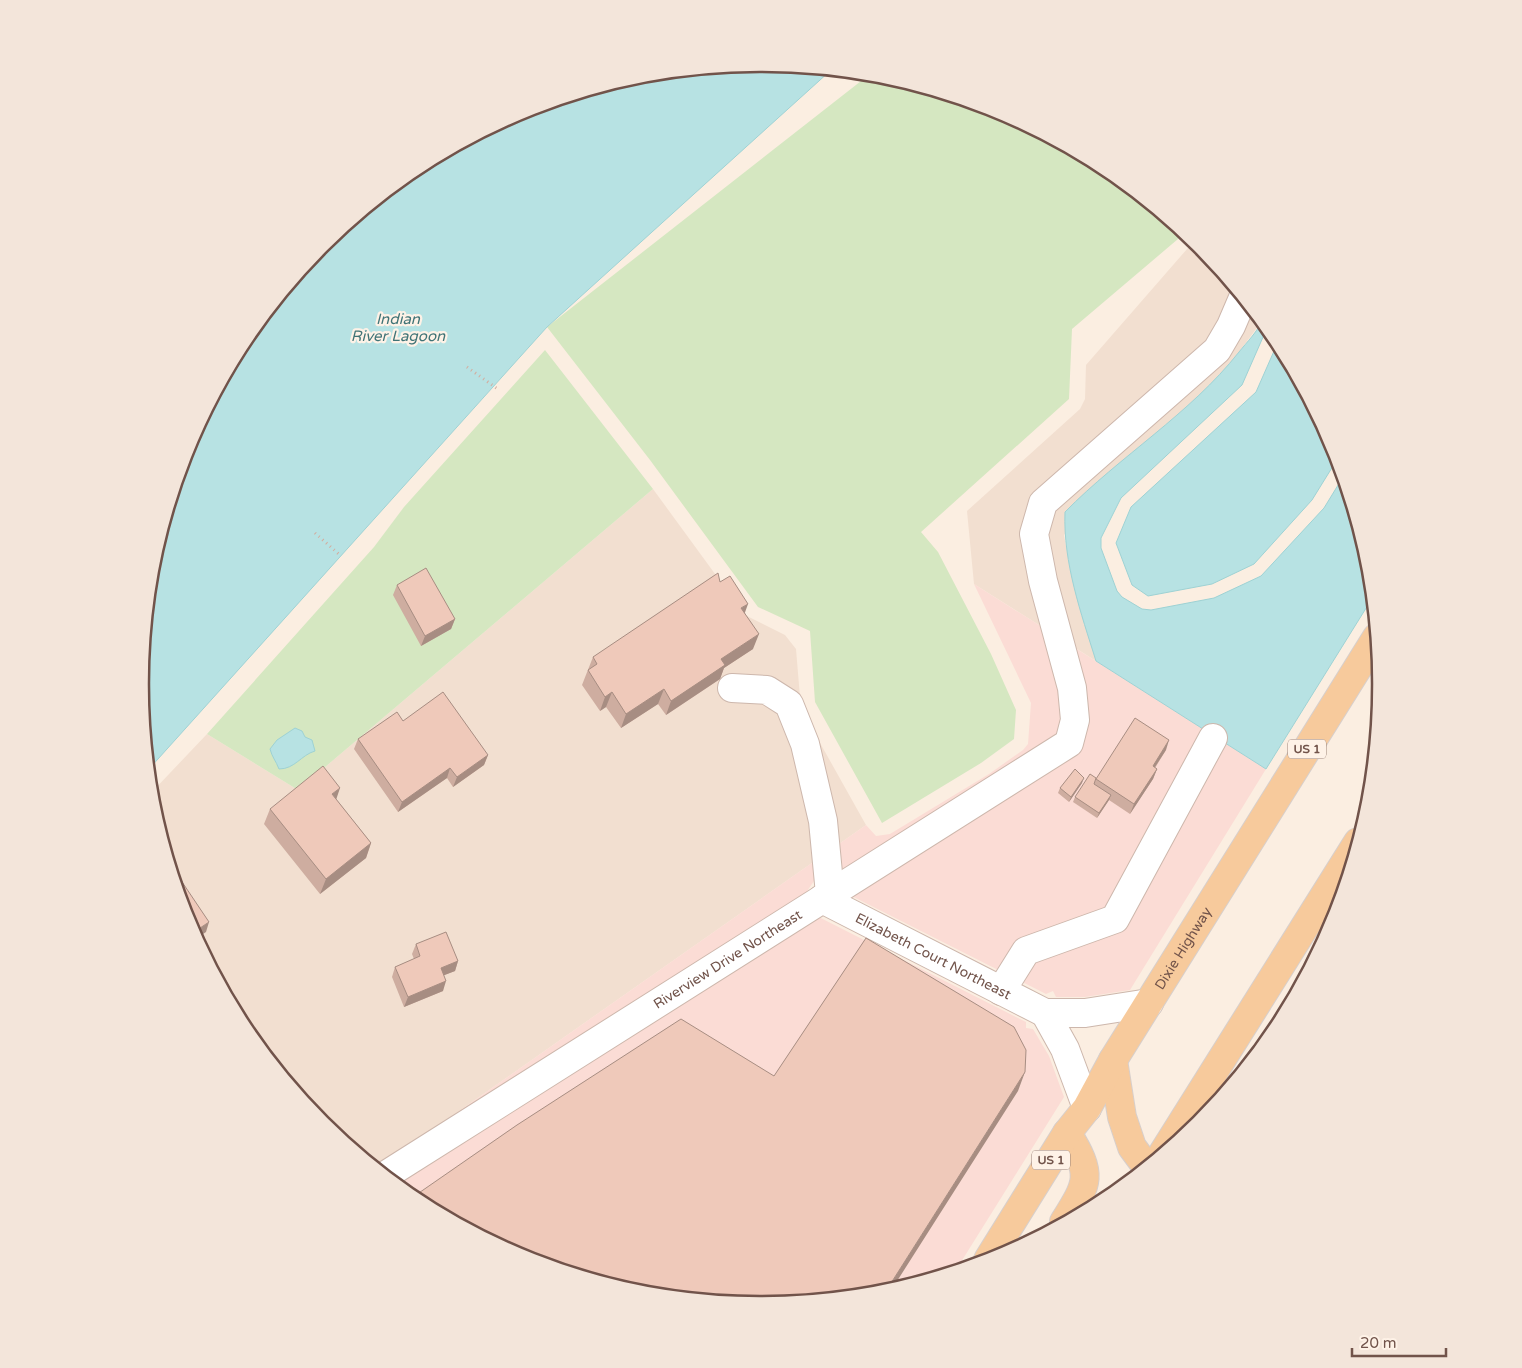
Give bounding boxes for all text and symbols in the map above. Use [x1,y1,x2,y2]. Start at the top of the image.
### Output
water label: Indian River Lagoon [351,310,446,345]
road number: US 1 [1288,740,1326,759]
street label: Dixie Highway [1151,903,1215,993]
street label: Riverview Drive Northeast [650,905,805,1012]
street label: Elizabeth Court Northeast [853,909,1015,1003]
road number: US 1 [1032,1150,1070,1170]
scale bar [1352,1326,1446,1358]
text: 20 m [1360,1334,1397,1352]

